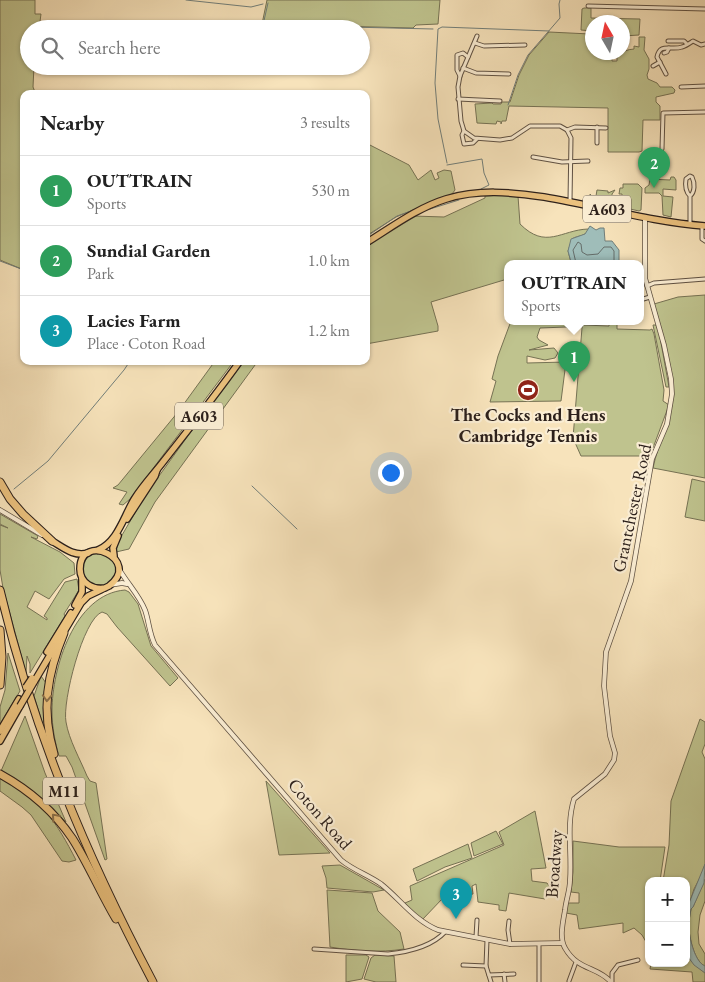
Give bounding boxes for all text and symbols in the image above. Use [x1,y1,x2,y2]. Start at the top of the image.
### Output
north arrow [585,15,630,60]
search box [20,20,370,75]
icon: search [38,34,66,62]
text: Search here [78,35,160,60]
text: Nearby [40,109,104,136]
text: 3 results [300,112,350,133]
pin: 2 [638,147,670,188]
text: OUTTRAIN [87,168,192,193]
text: 1 [52,180,60,201]
text: 530 m [311,180,350,201]
text: Sports [87,193,126,214]
road number: A603 [583,195,631,222]
text: Sundial Garden [87,238,210,263]
text: 2 [52,250,60,271]
text: 1.0 km [308,250,350,271]
popup [504,260,644,325]
text: Park [87,263,114,284]
text: OUTTRAIN [521,270,627,295]
text: Sports [521,295,561,316]
text: Lacies Farm [87,308,181,333]
text: 3 [52,320,60,341]
text: 1.2 km [308,320,350,341]
text: Place · Coton Road [87,333,205,354]
pin: 1 [558,341,590,382]
sports icon: The Cocks and Hens Cambridge Tennis [516,378,540,402]
road number: A603 [175,402,223,430]
place label: The Cocks and Hens Cambridge Tennis [451,403,605,447]
street label: Grantchester Road [607,441,657,574]
your location [378,460,404,486]
one-way arrow [41,694,52,702]
street label: Coton Road [283,773,358,855]
road number: M11 [43,778,85,804]
one-way arrow [53,814,61,823]
street label: Broadway [540,829,567,899]
map controls [645,877,690,967]
button: + [645,877,690,922]
pin: 3 [440,878,472,919]
button: − [645,922,690,967]

